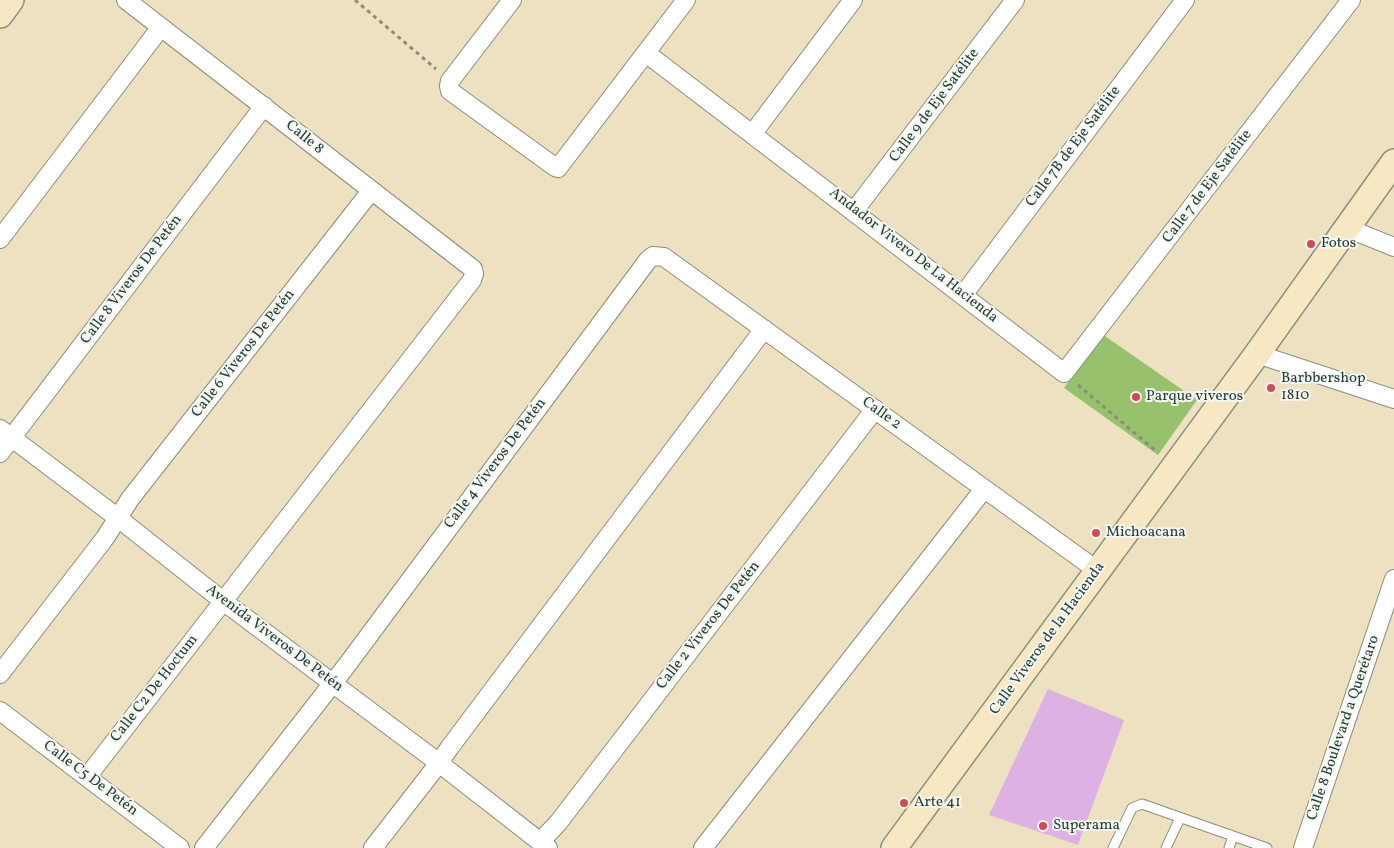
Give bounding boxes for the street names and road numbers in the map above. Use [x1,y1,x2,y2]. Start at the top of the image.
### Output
street label: Calle 9 de Eje Satélite [886,45,984,167]
street label: Calle 7B de Eje Satélite [1023,83,1125,211]
street label: Calle 8 [281,117,327,159]
street label: Calle 7 de Eje Satélite [1159,127,1257,247]
street label: Andador Vivero De La Hacienda [825,184,1001,328]
street label: Calle 8 Viveros De Petén [77,212,187,348]
street label: Calle 6 Viveros De Petén [188,286,300,422]
street label: Calle 2 [858,394,904,434]
street label: Calle 4 Viveros De Petén [441,395,551,533]
street label: Calle 2 Viveros De Petén [653,558,765,694]
street label: Calle Viveros de la Hacienda [987,559,1109,719]
street label: Avenida Viveros De Petén [202,581,346,697]
street label: Calle C2 De Hoctum [108,632,202,746]
street label: Calle 8 Boulevard a Querétaro [1304,633,1384,823]
street label: Calle C5 De Petén [39,737,141,821]

